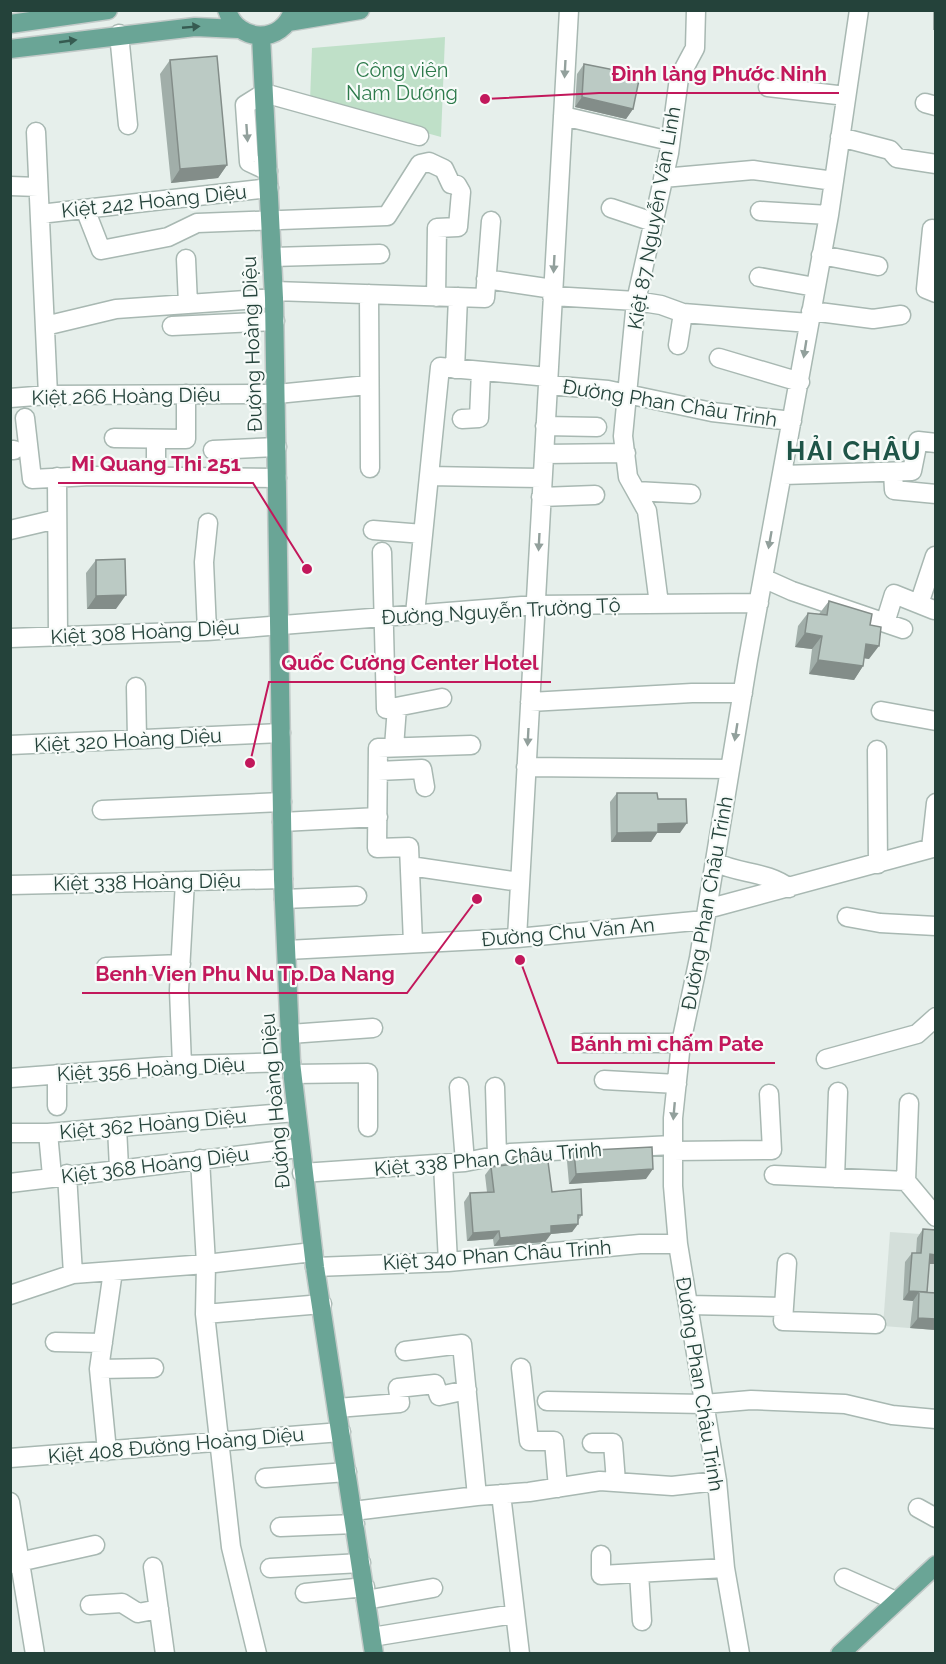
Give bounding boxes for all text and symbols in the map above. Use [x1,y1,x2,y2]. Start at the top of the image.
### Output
one-way arrow [181,22,200,32]
one-way arrow [59,36,78,46]
callout: Đình làng Phước Ninh [599,54,839,93]
park label: Công viên Nam Dương [346,58,458,105]
one-way arrow [561,59,570,78]
text: Đình làng Phước Ninh [611,61,827,86]
street label: Kiệt 87 Nguyễn Văn Linh [623,105,685,331]
one-way arrow [242,123,252,142]
street label: Kiệt 242 Hoàng Diệu [60,179,248,223]
one-way arrow [550,254,559,273]
street label: Đường Hoàng Diệu [237,256,267,432]
one-way arrow [801,339,810,358]
street label: Đường Phan Châu Trinh [561,374,779,432]
street label: Kiệt 266 Hoàng Diệu [31,382,221,410]
district label: HẢI CHÂU [786,435,922,466]
callout: Mi Quang Thi 251 [58,444,253,483]
text: Mi Quang Thi 251 [71,451,241,476]
one-way arrow [766,531,775,550]
one-way arrow [534,533,543,552]
street label: Đường Nguyễn Trường Tộ [381,593,621,629]
street label: Kiệt 308 Hoàng Diệu [50,615,240,649]
callout: Quốc Cường Center Hotel [269,643,551,682]
text: Quốc Cường Center Hotel [281,650,539,675]
street label: Kiệt 320 Hoàng Diệu [34,723,222,757]
one-way arrow [732,723,741,742]
one-way arrow [524,727,533,746]
street label: Đường Phan Châu Trinh [676,794,738,1012]
street label: Kiệt 338 Hoàng Diệu [53,868,241,896]
street label: Đường Chu Văn An [480,912,656,952]
callout: Benh Vien Phu Nu Tp.Da Nang [82,954,407,993]
text: Benh Vien Phu Nu Tp.Da Nang [95,961,395,986]
street label: Đường Hoàng Diệu [255,1012,295,1190]
callout: Bánh mì chấm Pate [558,1024,775,1063]
text: Bánh mì chấm Pate [570,1031,764,1056]
street label: Kiệt 356 Hoàng Diệu [56,1052,246,1086]
one-way arrow [669,1102,679,1121]
street label: Kiệt 362 Hoàng Diệu [58,1104,248,1144]
street label: Kiệt 338 Phan Châu Trinh [373,1137,603,1181]
street label: Kiệt 368 Hoàng Diệu [60,1142,250,1188]
street label: Kiệt 340 Phan Châu Trinh [382,1235,612,1275]
street label: Đường Phan Châu Trinh [671,1275,729,1493]
street label: Kiệt 408 Đường Hoàng Diệu [47,1422,305,1468]

